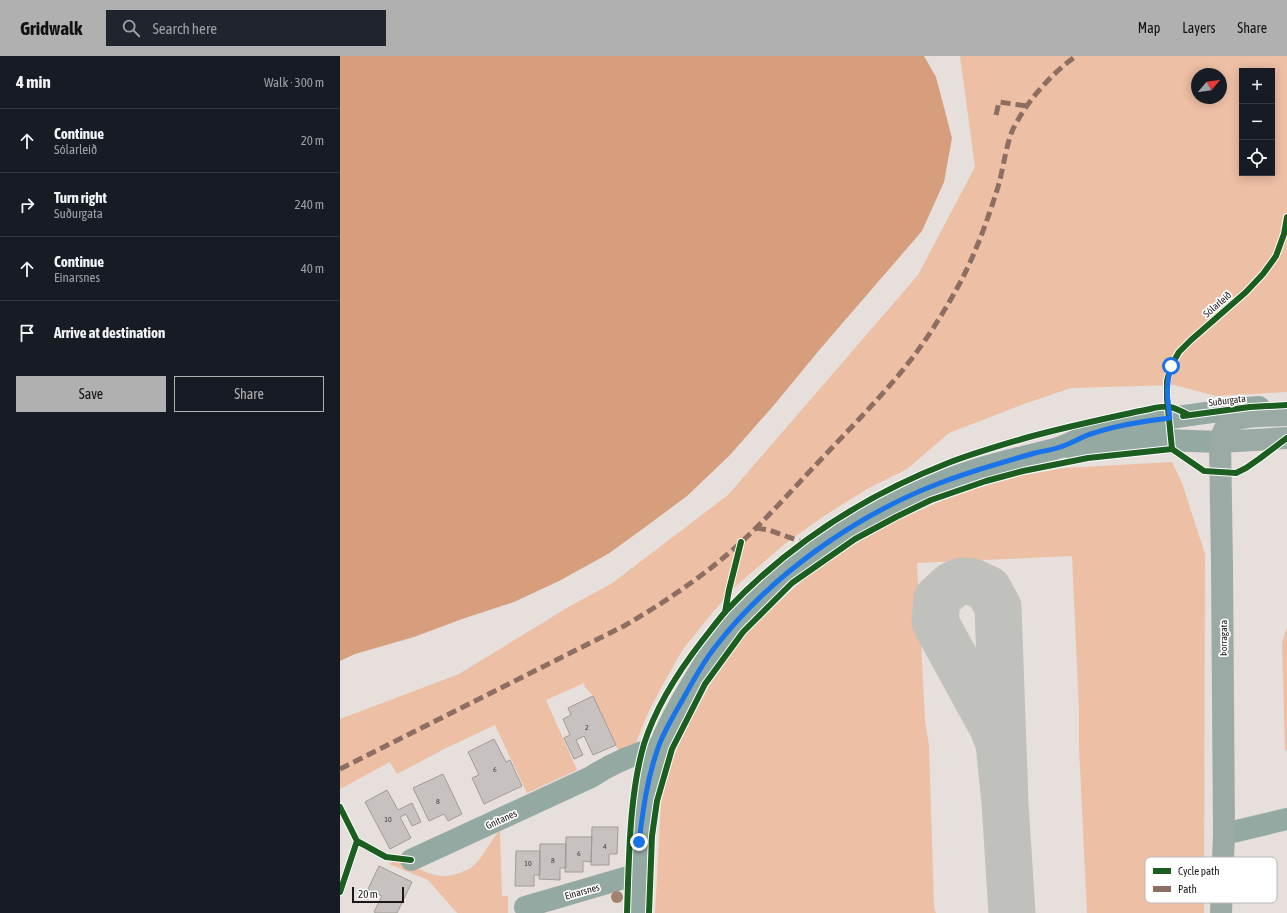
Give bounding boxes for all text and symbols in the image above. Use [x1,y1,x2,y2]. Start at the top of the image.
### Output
search box [106,10,386,46]
text: Gridwalk [20,17,82,39]
icon: search [120,17,142,39]
text: Search here [152,20,217,37]
text: Map [1138,20,1160,36]
text: Layers [1182,20,1215,36]
text: Share [1237,20,1267,36]
north arrow [1191,68,1227,104]
map controls [1239,68,1275,176]
button: + [1239,68,1275,104]
text: 4 min [16,72,51,92]
text: Walk · 300 m [264,75,324,90]
button: − [1239,104,1275,140]
text: Continue [54,125,104,142]
icon: ahead [16,130,38,152]
text: 20 m [301,133,324,148]
button: locate [1239,140,1275,176]
text: Sólarleið [54,142,97,157]
text: Turn right [54,189,107,206]
icon: right [16,194,38,216]
text: 240 m [295,197,324,212]
text: Suðurgata [54,206,103,221]
text: Continue [54,253,104,270]
icon: ahead [16,258,38,280]
text: 40 m [301,261,324,276]
text: Einarsnes [54,270,100,285]
street label: Sólarleið [1201,289,1234,319]
icon: arrive [16,322,38,344]
text: Arrive at destination [54,324,165,341]
route start [1162,357,1180,375]
button: Save [16,376,166,412]
button: Share [174,376,324,412]
street label: Suðurgata [1208,393,1247,408]
street label: Þorragata [1218,620,1229,656]
house number: 2 [585,723,589,732]
house number: 6 [493,765,497,774]
house number: 8 [436,797,440,806]
street label: Gnitanes [484,807,519,831]
house number: 10 [384,815,392,824]
route end [630,833,648,851]
house number: 4 [603,842,607,851]
house number: 6 [577,849,581,858]
house number: 8 [551,856,555,865]
legend [1145,857,1277,903]
house number: 10 [524,859,532,868]
text: Cycle path [1178,865,1220,877]
street label: Einarsnes [564,881,601,902]
text: Path [1178,883,1197,895]
scale bar [352,885,404,904]
text: 20 m [358,888,378,900]

